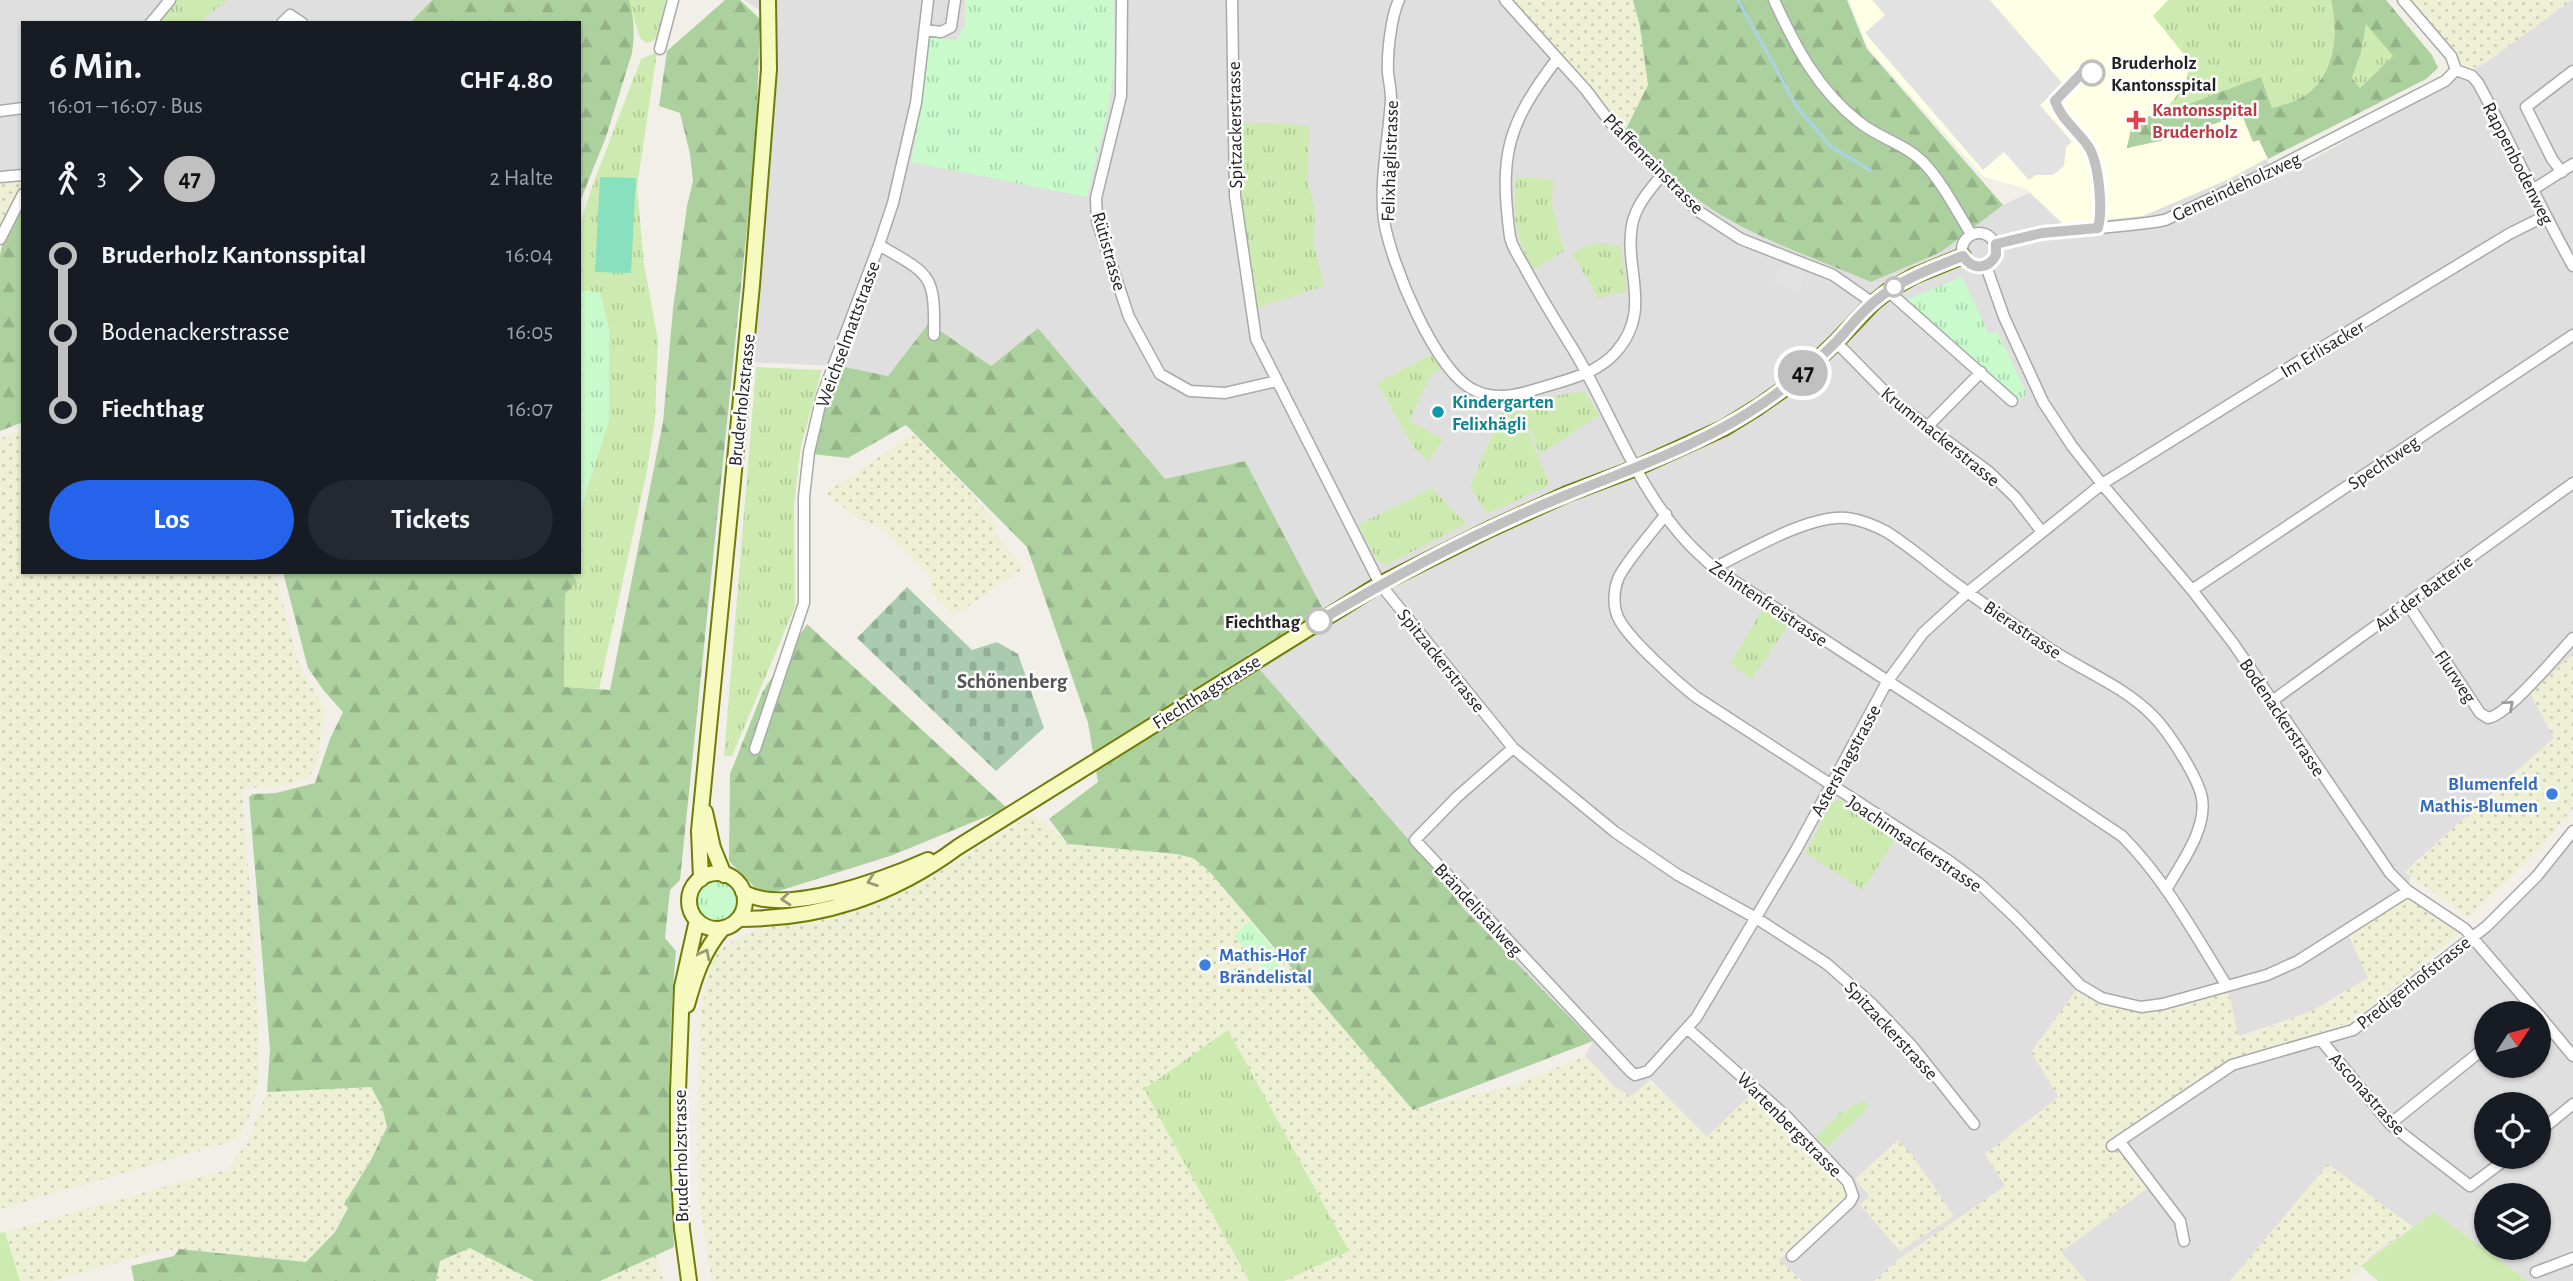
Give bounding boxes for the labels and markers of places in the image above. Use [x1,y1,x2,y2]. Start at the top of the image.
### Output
place label: Bruderholz Kantonsspital [2111,54,2217,95]
marker: Bruderholz Kantonsspital [2079,60,2105,86]
place label: Kantonsspital Bruderholz [2152,101,2258,142]
marker: Kantonsspital Bruderholz [2126,110,2146,130]
unlabelled marker [1884,277,1904,297]
place label: Kindergarten Felixhägli [1452,393,1554,434]
marker: Kindergarten Felixhägli [1430,404,1446,420]
marker: Fiechthag [1306,608,1332,634]
place label: Fiechthag [1225,613,1300,632]
place label: Blumenfeld Mathis-Blumen [2420,775,2538,816]
marker: Blumenfeld Mathis-Blumen [2544,786,2560,802]
place label: Mathis-Hof Brändelistal [1219,946,1312,987]
marker: Mathis-Hof Brändelistal [1197,957,1213,973]

